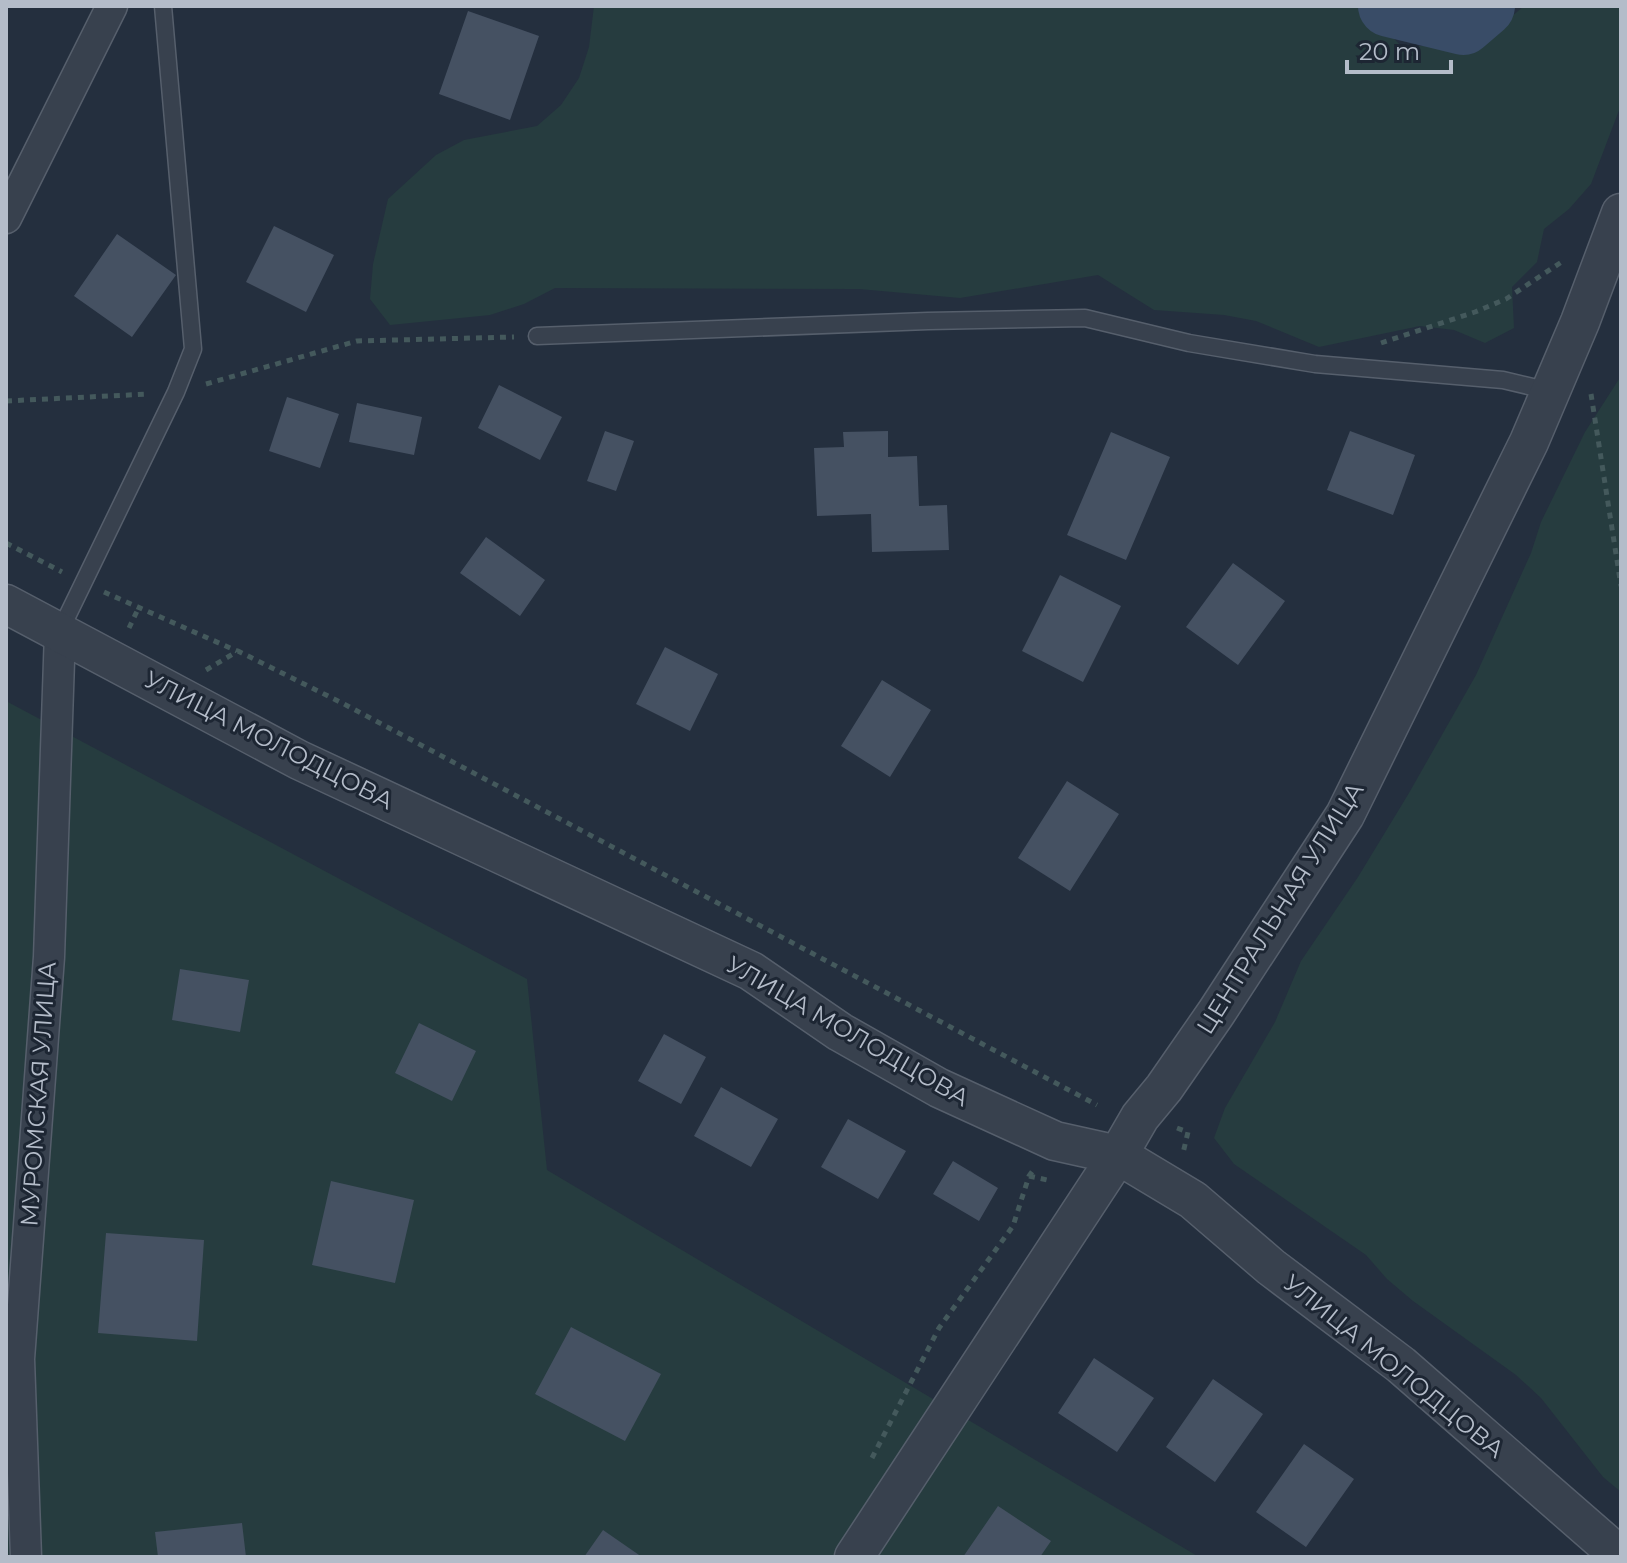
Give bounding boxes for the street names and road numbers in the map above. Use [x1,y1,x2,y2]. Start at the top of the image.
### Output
street label: УЛИЦА МОЛОДЦОВА [140,665,398,815]
street label: ЦЕНТРАЛЬНАЯ УЛИЦА [1190,776,1370,1039]
street label: УЛИЦА МОЛОДЦОВА [722,950,975,1112]
street label: МУРОМСКАЯ УЛИЦА [14,960,62,1227]
street label: УЛИЦА МОЛОДЦОВА [1278,1268,1510,1464]

